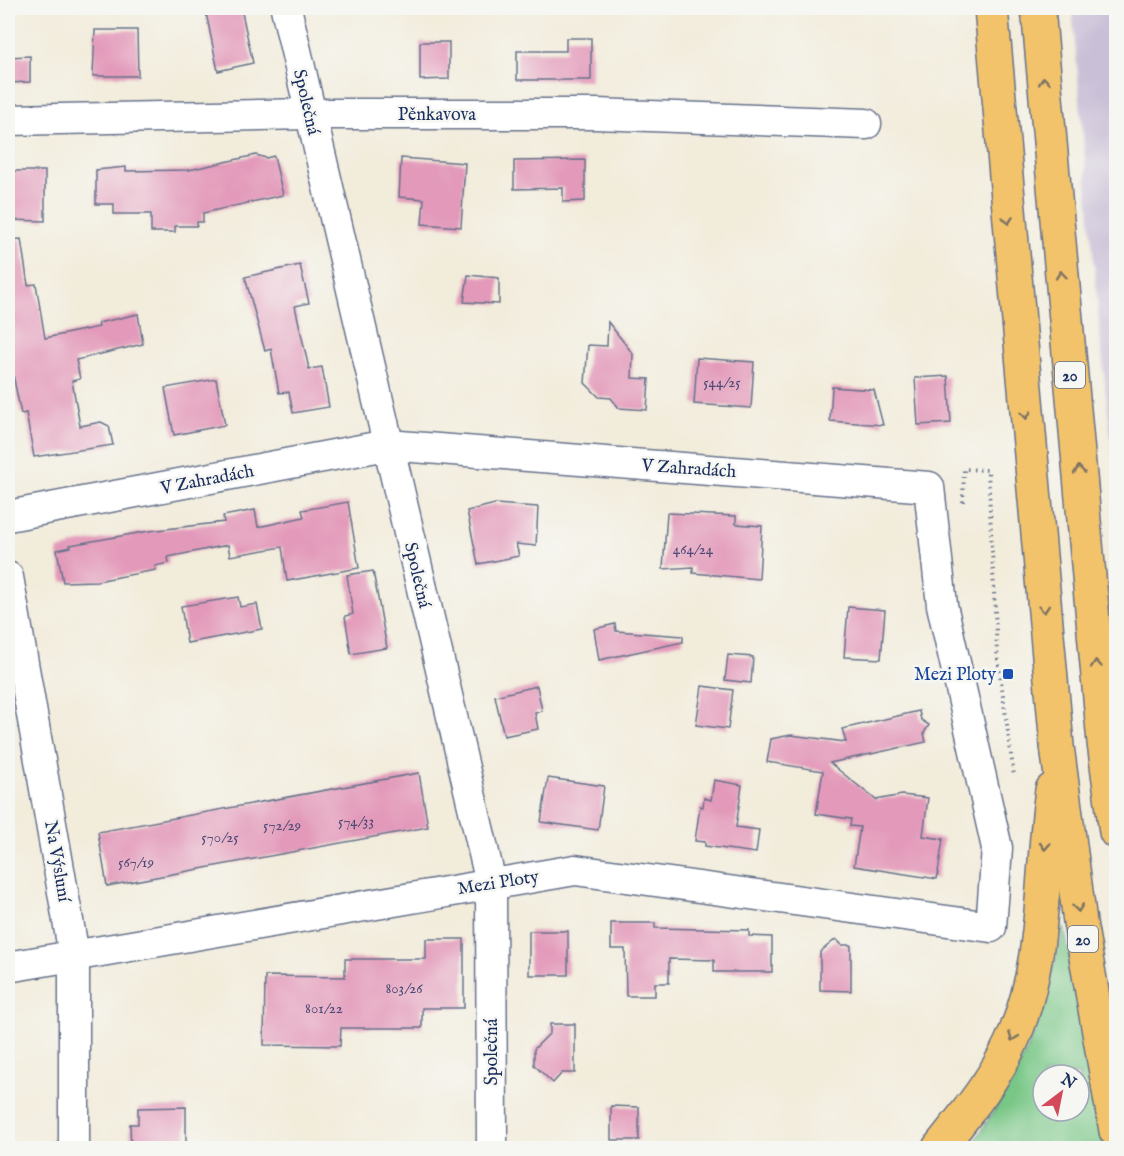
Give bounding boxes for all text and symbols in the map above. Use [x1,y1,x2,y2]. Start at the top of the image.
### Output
street label: Společná [287,67,324,138]
one-way arrow [1038,77,1051,86]
street label: Pěnkavova [398,104,476,127]
one-way arrow [1001,216,1014,225]
one-way arrow [1055,271,1068,280]
road number: 20 [1055,362,1085,388]
house number: 544/25 [703,373,741,392]
one-way arrow [1019,410,1032,419]
street label: V Zahradách [640,455,737,484]
street label: V Zahradách [158,460,256,501]
one-way arrow [1073,465,1086,474]
street label: Společná [398,540,435,611]
house number: 464/24 [673,540,714,559]
one-way arrow [1037,604,1050,613]
one-way arrow [1090,659,1103,668]
place label: Mezi Ploty [914,664,996,687]
marker: Mezi Ploty [1001,667,1015,681]
house number: 574/33 [338,812,374,831]
house number: 572/29 [263,816,301,835]
street label: Na Výsluní [38,819,75,905]
house number: 570/25 [201,828,239,847]
one-way arrow [1038,841,1051,850]
house number: 567/19 [118,853,154,872]
street label: Mezi Ploty [456,866,541,901]
one-way arrow [1072,904,1084,913]
road number: 20 [1068,926,1098,952]
house number: 803/26 [385,979,423,998]
house number: 801/22 [305,999,343,1018]
street label: Společná [481,1018,504,1085]
one-way arrow [1007,1031,1020,1042]
north arrow [1031,1063,1091,1123]
text: N [1056,1069,1079,1094]

